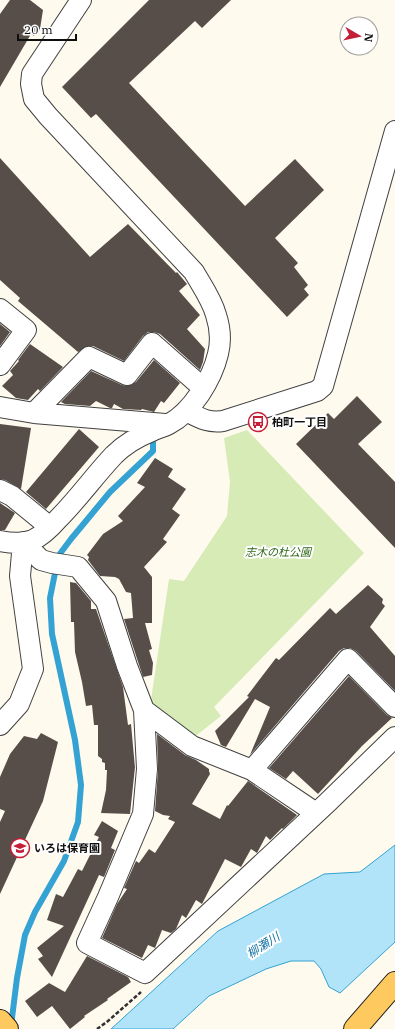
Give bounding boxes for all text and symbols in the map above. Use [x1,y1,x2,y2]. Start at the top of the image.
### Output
scale bar [18,16,76,42]
north arrow [339,16,379,56]
text: 20 m [24,22,53,37]
text: N [361,32,376,43]
bus stop icon: 柏町一丁目 [247,411,269,433]
place label: 柏町一丁目 [272,415,327,429]
park label: 志木の杜公園 [245,545,313,559]
school or university icon: いろは保育園 [9,837,31,859]
place label: いろは保育園 [34,841,100,855]
water label: 柳瀬川 [244,928,284,961]

